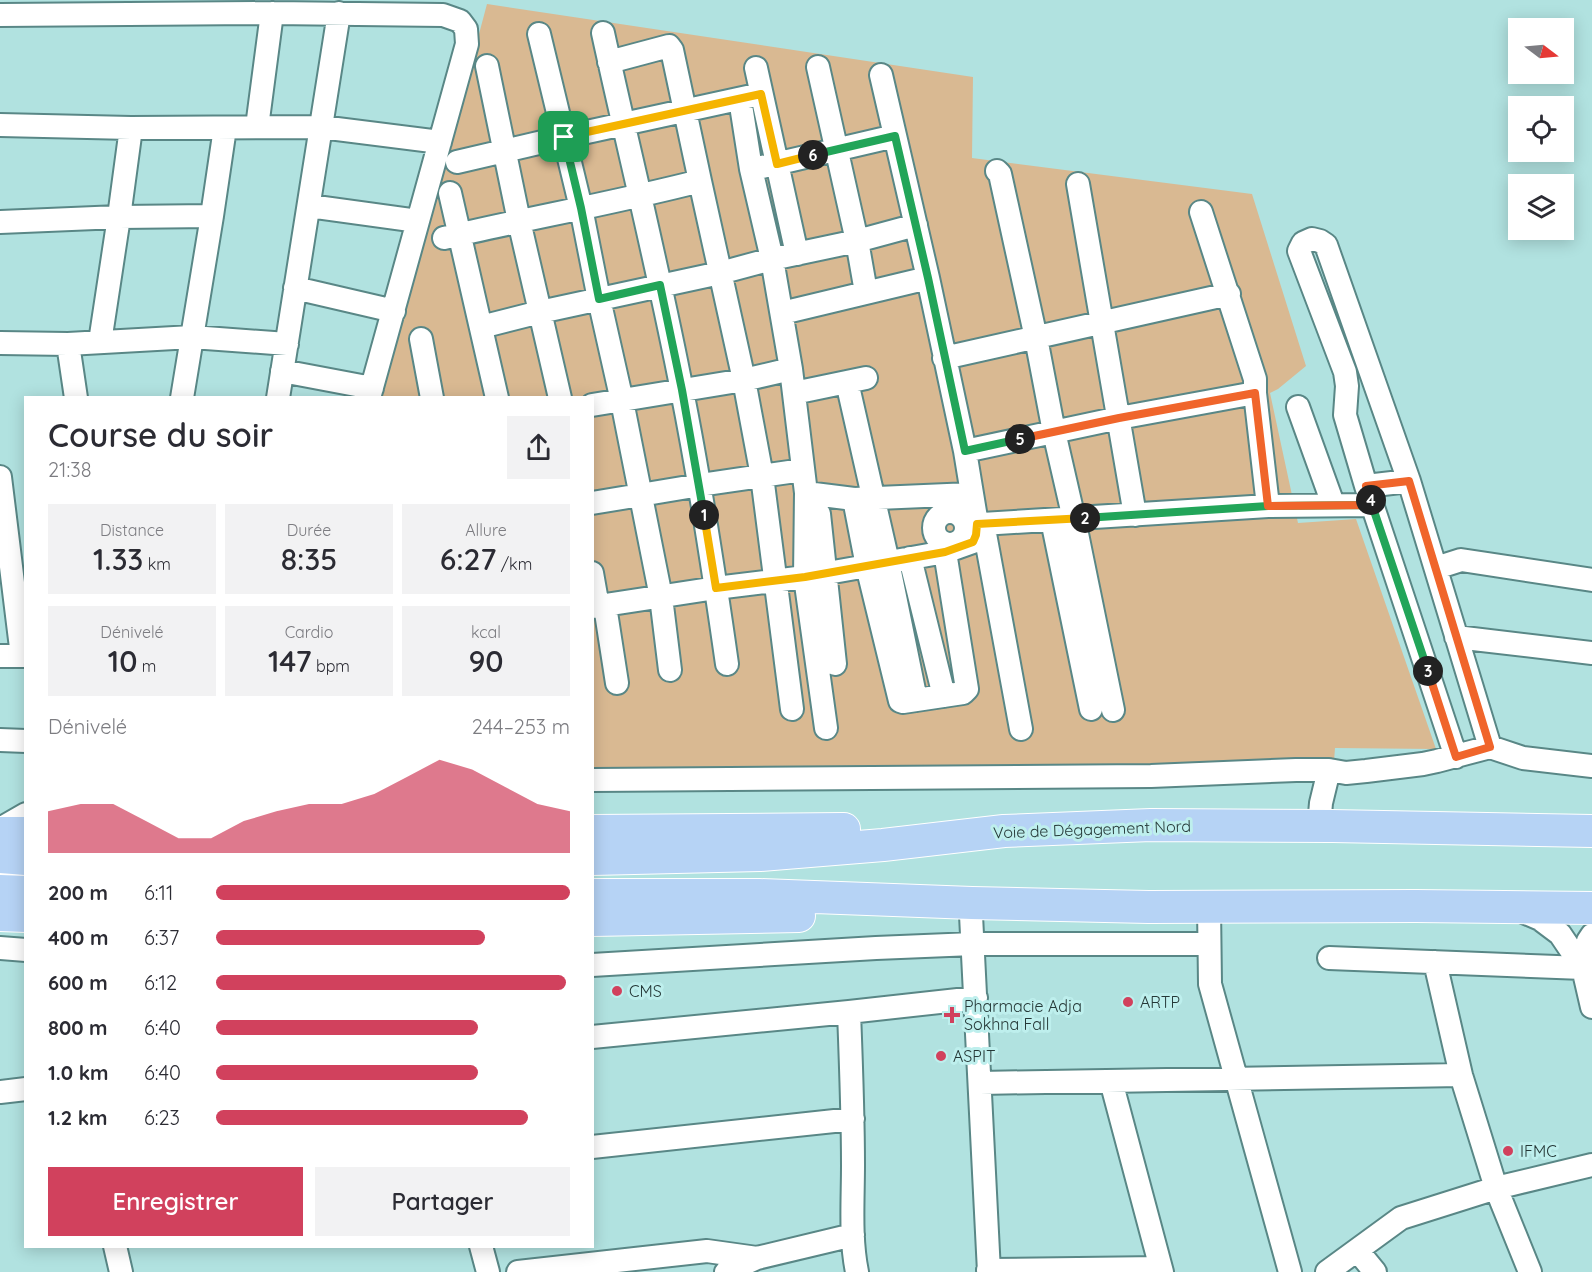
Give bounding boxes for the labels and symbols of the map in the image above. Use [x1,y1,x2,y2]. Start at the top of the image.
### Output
north arrow [1508,18,1574,84]
pin [538,111,589,162]
pin: 6 [798,140,828,170]
pin: 5 [1005,424,1035,454]
pin: 4 [1356,485,1386,515]
pin: 1 [689,500,719,530]
pin: 2 [1070,503,1100,533]
pin: 3 [1413,656,1443,686]
street label: Voie de Dégagement Nord [993,816,1191,842]
place label: CMS [629,981,662,1001]
marker: CMS [610,984,624,998]
place label: ARTP [1140,992,1180,1012]
marker: ARTP [1121,995,1135,1009]
place label: Pharmacie Adja Sokhna Fall [964,996,1082,1034]
marker: Pharmacie Adja Sokhna Fall [945,1008,959,1022]
place label: ASPIT [953,1046,996,1066]
marker: ASPIT [934,1049,948,1063]
place label: IFMC [1520,1141,1557,1161]
marker: IFMC [1501,1144,1515,1158]

